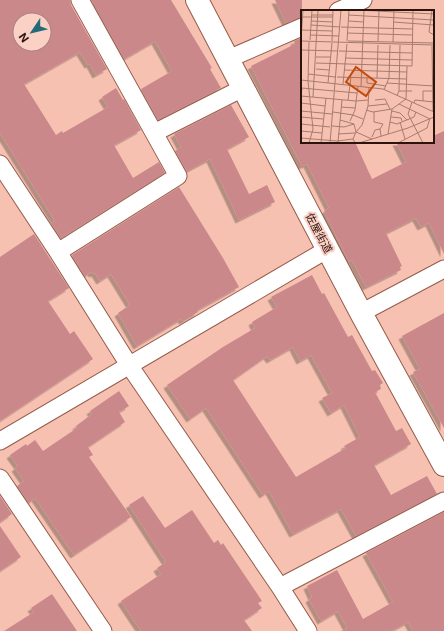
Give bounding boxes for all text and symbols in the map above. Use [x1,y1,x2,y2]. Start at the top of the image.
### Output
inset map [301,10,434,143]
north arrow [12,12,52,52]
text: N [16,30,32,45]
street label: 佐屋街道 [302,210,336,256]

